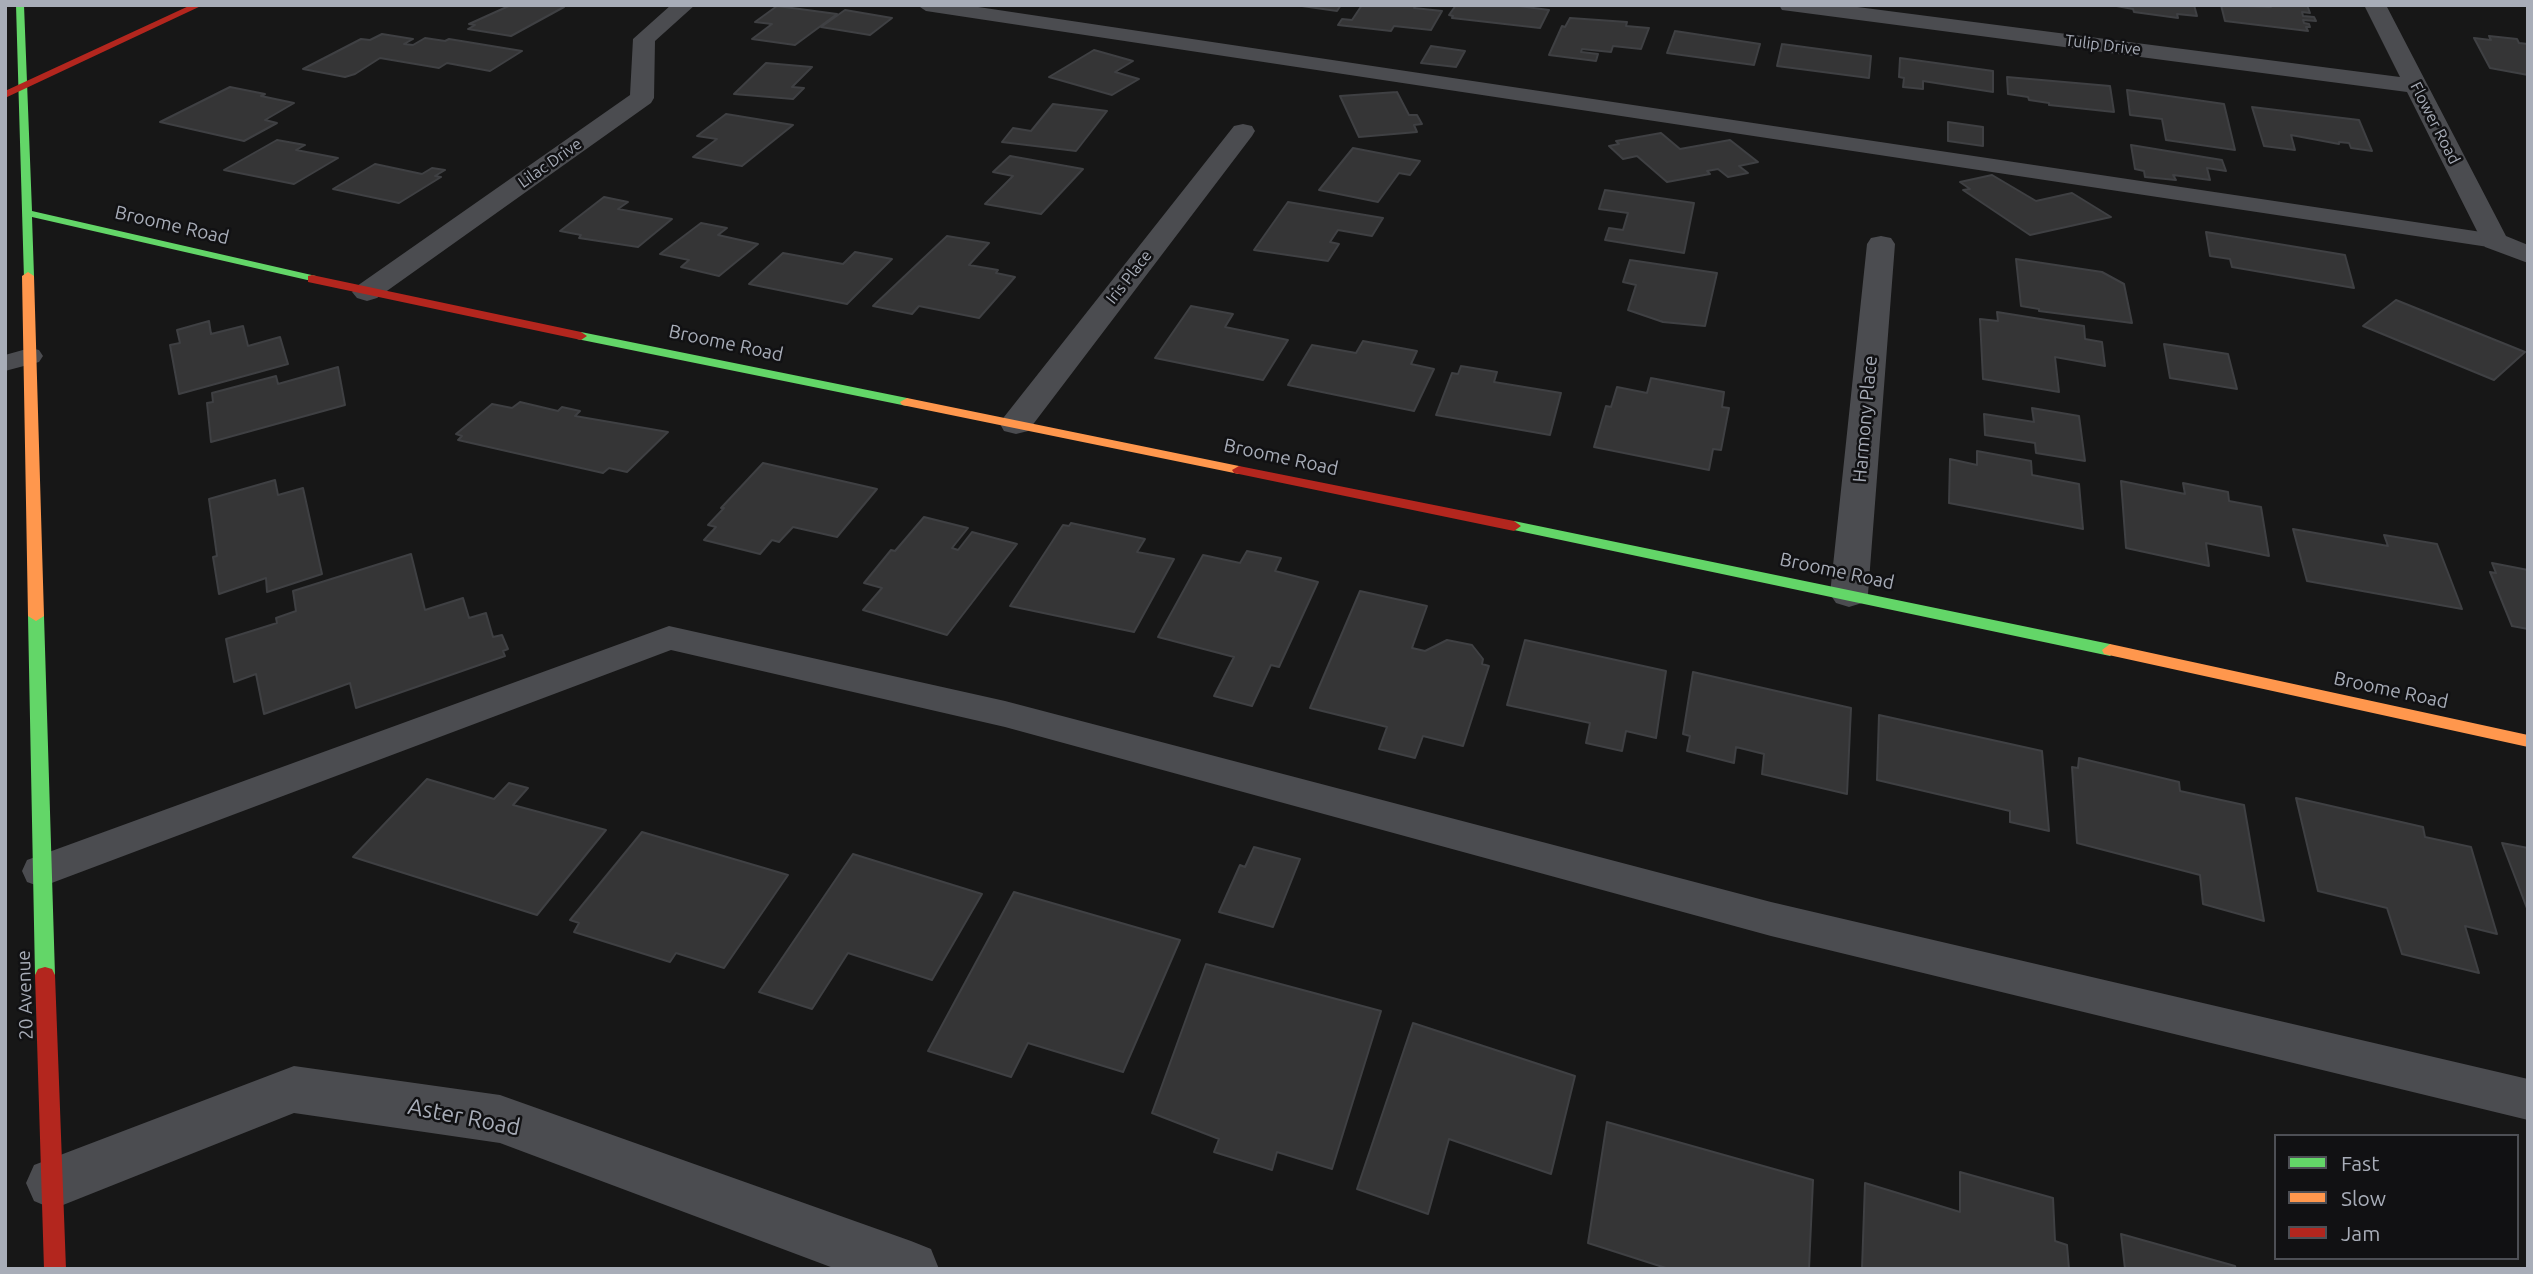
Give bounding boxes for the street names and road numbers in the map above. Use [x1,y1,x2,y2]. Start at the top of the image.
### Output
street label: Tulip Drive [2064,31,2142,59]
street label: Flower Road [2406,79,2464,167]
street label: Lilac Drive [514,134,586,192]
street label: Broome Road [113,201,231,249]
street label: Iris Place [1102,246,1156,308]
street label: Broome Road [667,320,785,366]
street label: Harmony Place [1848,355,1882,483]
street label: Broome Road [1222,434,1340,480]
street label: Broome Road [1778,548,1896,594]
street label: Broome Road [2332,667,2450,713]
street label: 20 Avenue [12,950,38,1040]
street label: Aster Road [405,1093,523,1141]

